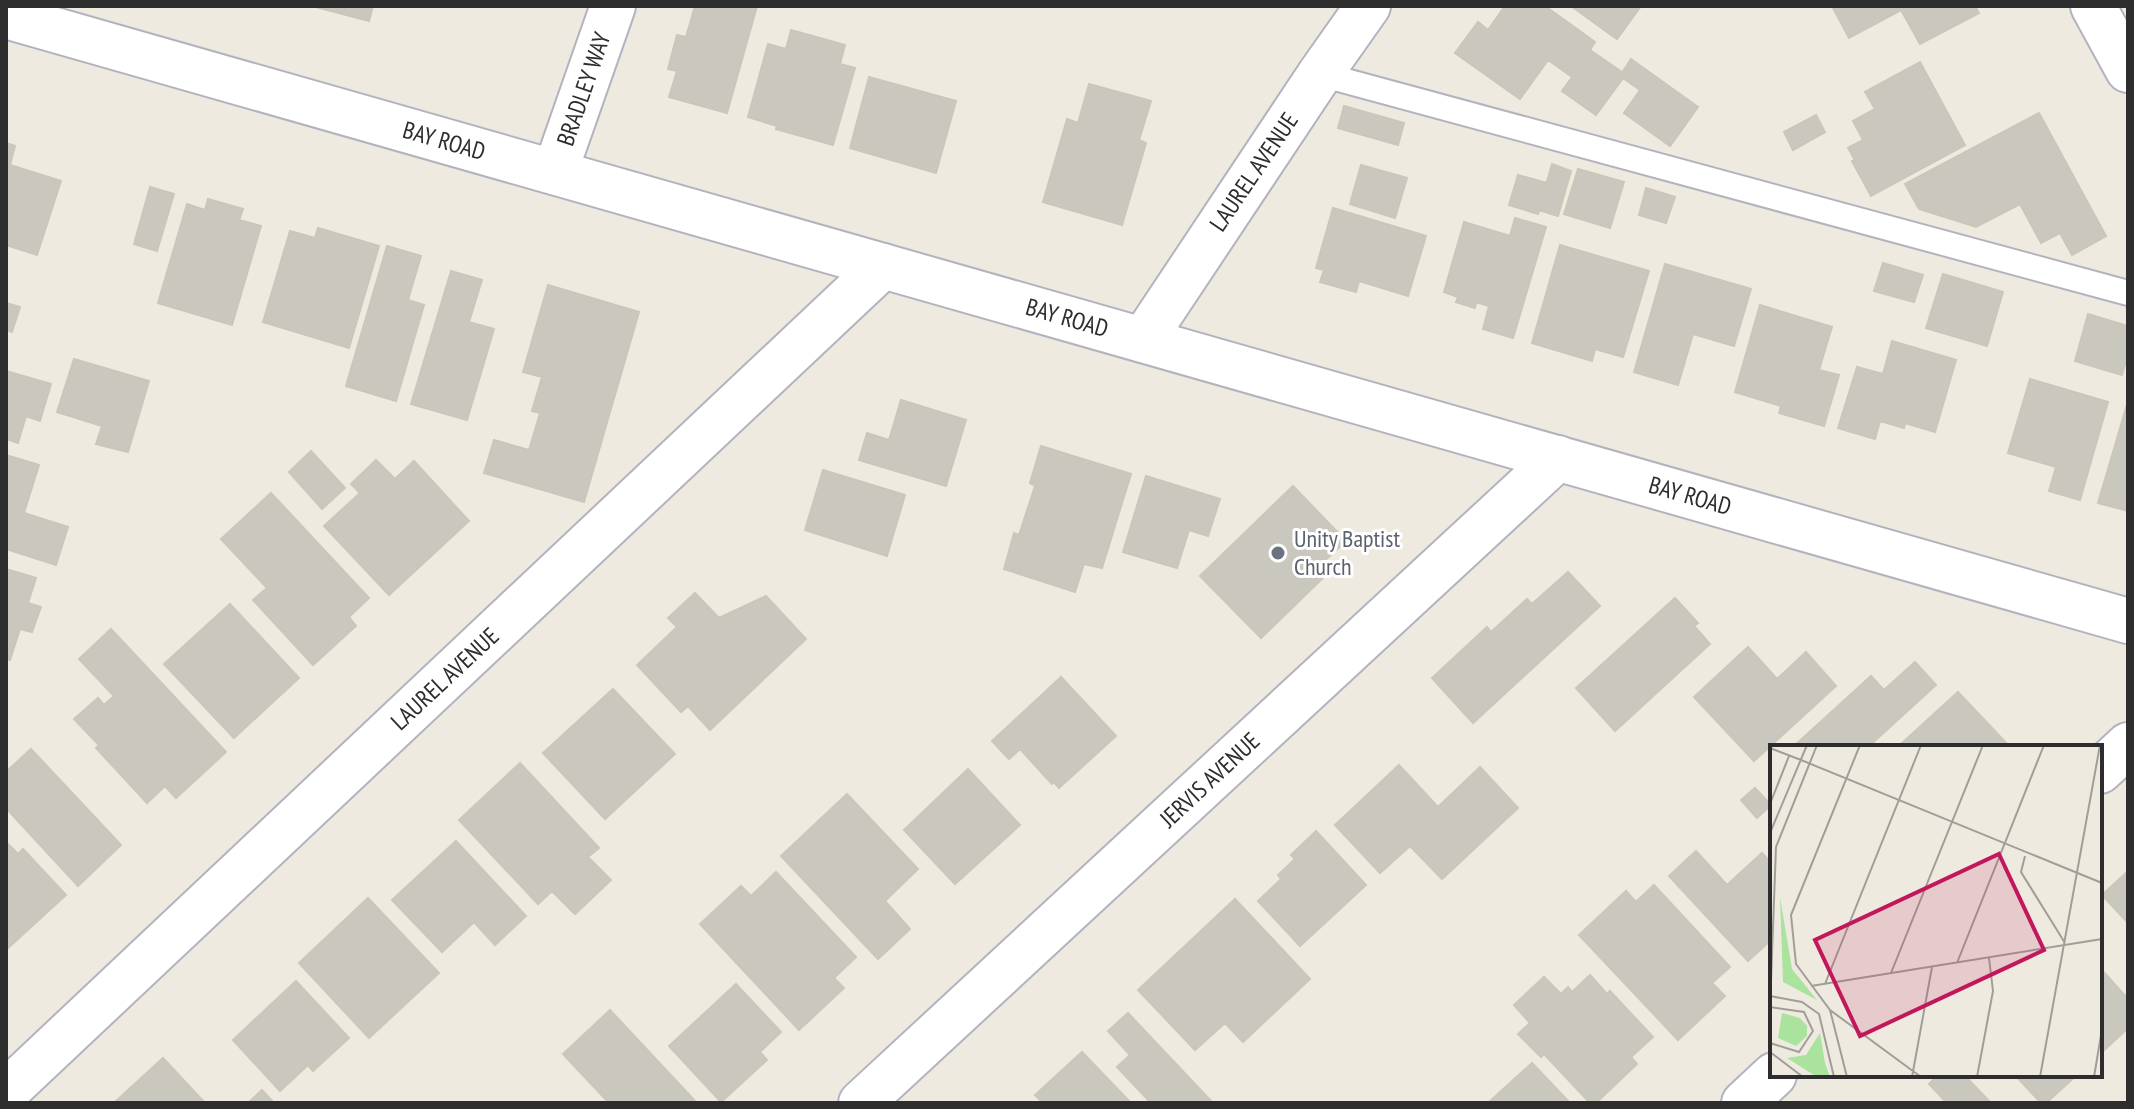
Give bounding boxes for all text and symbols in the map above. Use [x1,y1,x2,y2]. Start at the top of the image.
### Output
street label: BRADLEY WAY [550,28,617,150]
street label: LAUREL AVENUE [1202,106,1305,237]
street label: BAY ROAD [399,114,489,167]
street label: BAY ROAD [1022,291,1112,344]
street label: BAY ROAD [1645,469,1735,522]
place label: Unity Baptist Church [1294,523,1400,582]
marker: Unity Baptist Church [1269,544,1287,562]
street label: LAUREL AVENUE [384,621,505,737]
street label: JERVIS AVENUE [1152,725,1266,834]
inset map [1770,745,2102,1077]

